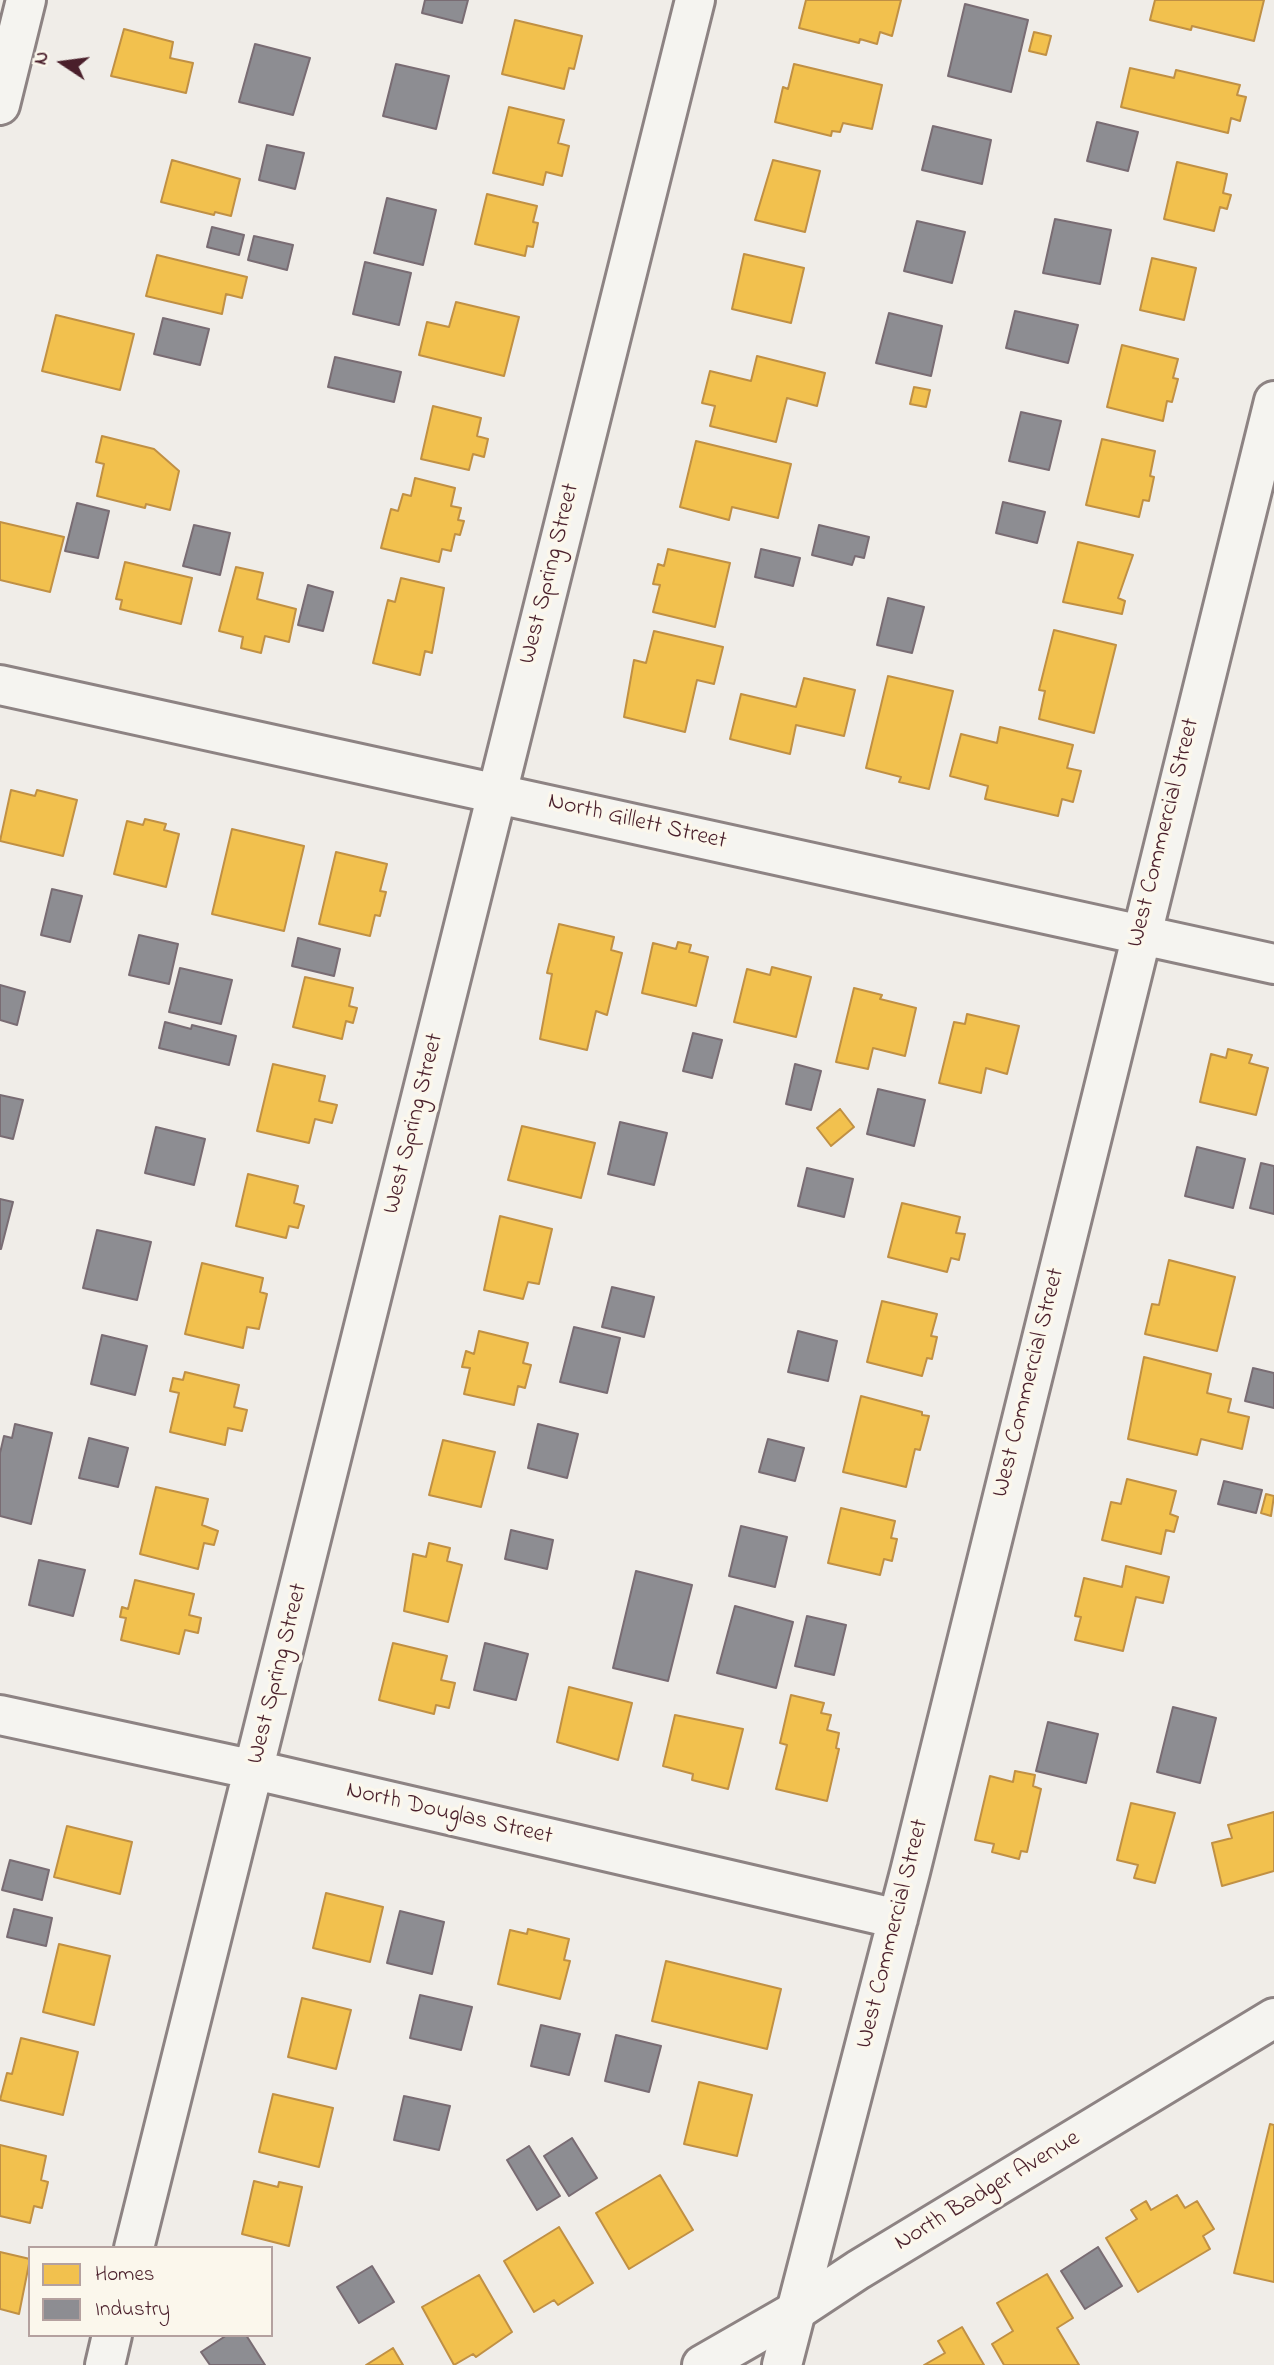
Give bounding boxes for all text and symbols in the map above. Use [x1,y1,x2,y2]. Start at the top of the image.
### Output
north arrow [28,28,98,98]
text: N [27,49,57,67]
street label: West Spring Street [515,481,587,667]
street label: West Commercial Street [1123,715,1207,951]
street label: North Gillett Street [545,788,729,858]
street label: West Spring Street [379,1031,451,1217]
street label: West Commercial Street [988,1265,1072,1501]
street label: West Spring Street [243,1581,315,1767]
street label: North Douglas Street [343,1777,555,1853]
street label: West Commercial Street [852,1816,936,2052]
street label: North Badger Avenue [890,2125,1086,2259]
legend [28,2246,273,2337]
text: Homes [95,2260,155,2290]
text: Industry [95,2295,170,2325]

